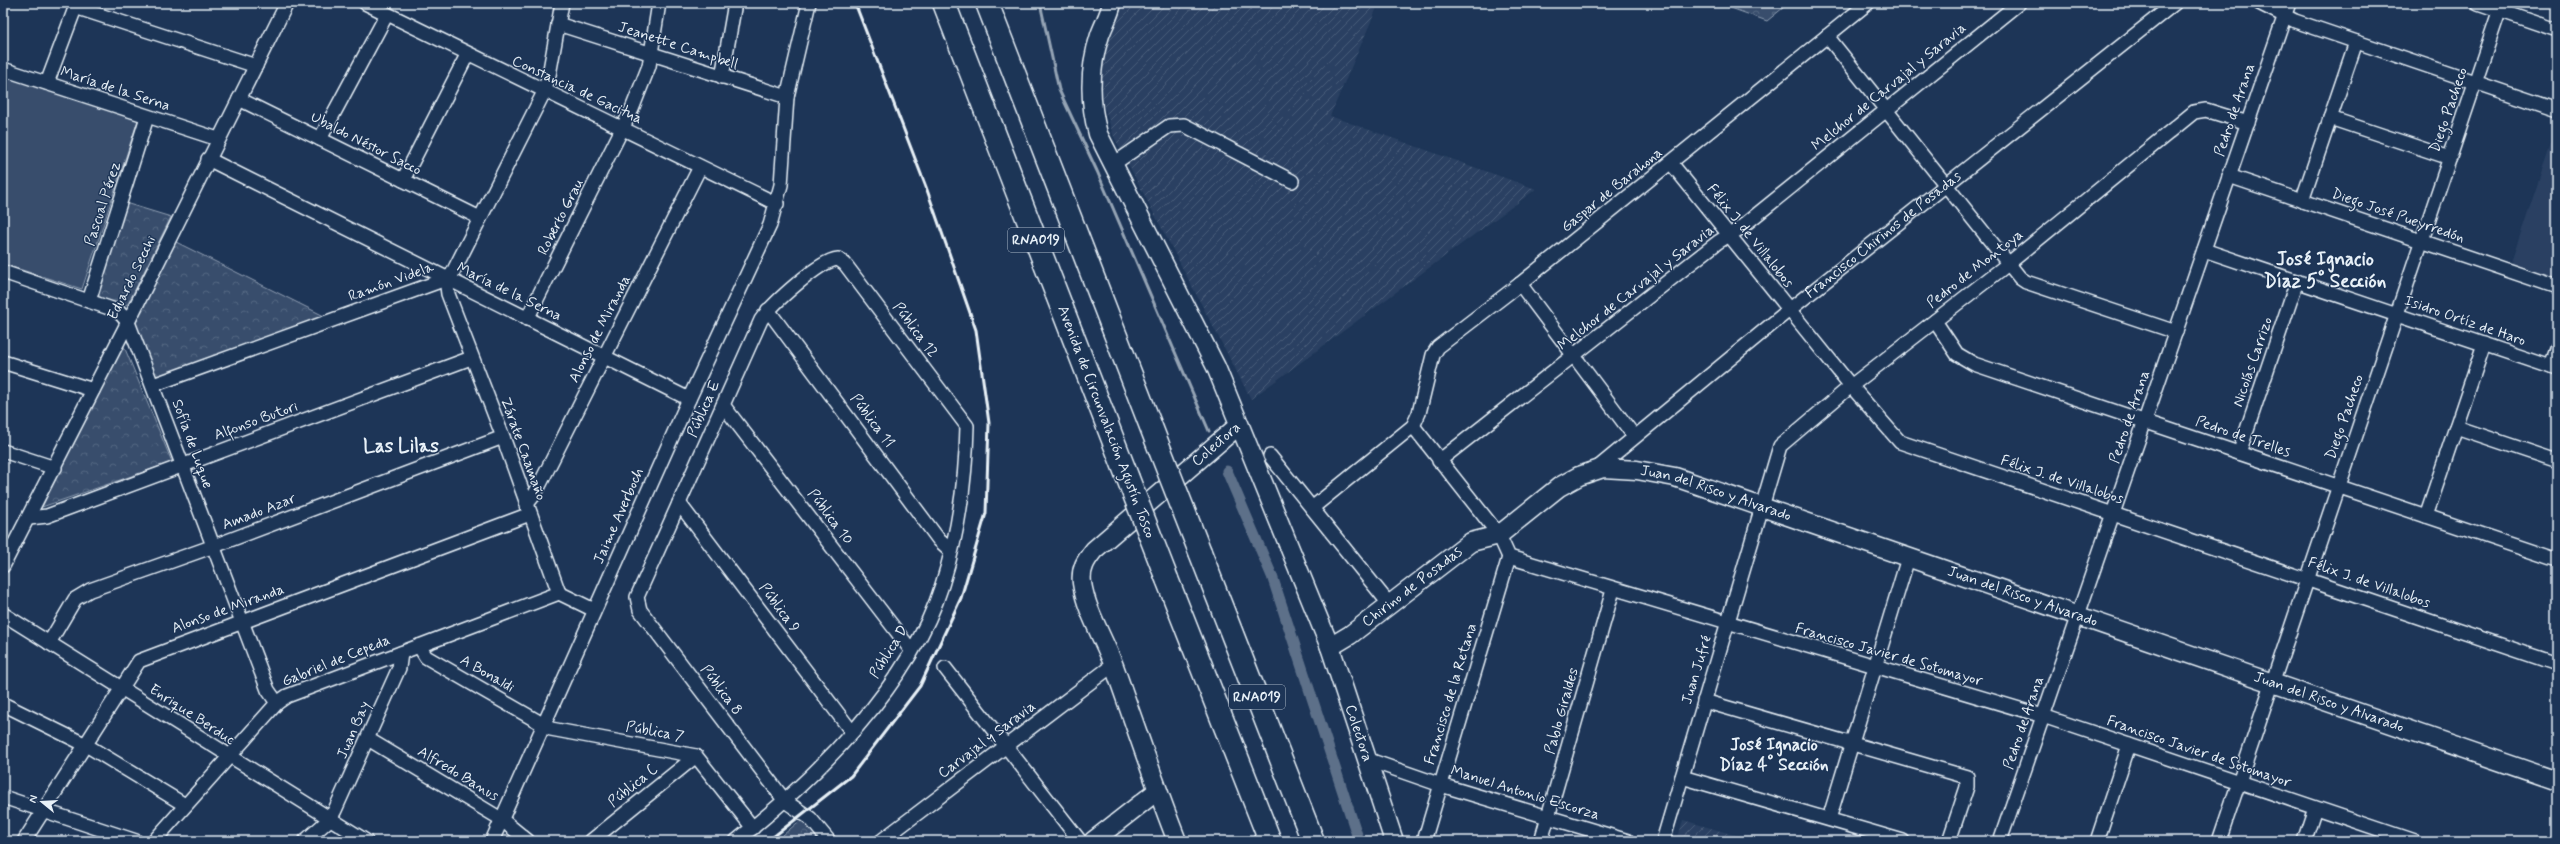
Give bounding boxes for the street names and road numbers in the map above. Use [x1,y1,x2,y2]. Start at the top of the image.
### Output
street label: Jeanette Campbell [615,17,741,75]
street label: Melchor de Carvajal y Saravia [1807,18,1971,156]
street label: Constancia de Gacitua [509,51,646,129]
street label: Pedro de Arana [2210,60,2260,159]
street label: María de la Serna [58,62,172,116]
street label: Diego Pacheco [2425,65,2474,155]
street label: Ubaldo Néstor Sacco [307,107,425,181]
street label: Gaspar de Barahona [1557,143,1667,237]
street label: Pascual Pérez [80,159,126,249]
street label: Francisco Chirinos de Posadas [1801,166,1966,303]
street label: Roberto Grau [533,175,589,259]
street label: Félix J. de Villalobos [1702,180,1798,292]
street label: Diego José Pueyrredón [2328,184,2467,249]
street label: Melchor de Carvajal y Saravia [1554,220,1719,355]
street label: Pedro de Montoya [1923,225,2028,313]
road number: RNA019 [1008,228,1064,252]
street label: Eduardo Secchi [103,233,161,323]
street label: Ramón Videla [346,257,437,307]
street label: María de la Serna [453,258,565,326]
street label: Alonso de Miranda [564,272,636,386]
street label: Isidro Ortíz de Haro [2402,291,2528,351]
street label: Pública 12 [888,298,942,362]
street label: Avenida de Circunvalación Agustín Tosco [1051,303,1160,542]
street label: Nicolás Carrizo [2228,314,2278,410]
street label: Pedro de Arana [2105,367,2155,466]
street label: Diego Pacheco [2321,372,2370,462]
street label: Pública E [683,377,726,441]
street label: Pública 11 [845,390,899,452]
street label: Zárate Caamaño [495,395,551,503]
street label: Sofía de Luque [167,397,217,492]
street label: Alfonso Butori [211,397,301,447]
street label: Pedro de Trelles [2193,411,2293,463]
street label: Colectora [1188,418,1245,471]
street label: Félix J. de Villalobos [1998,451,2126,509]
street label: Juan del Risco y Alvarado [1639,461,1794,526]
street label: Jaime Averboch [589,465,649,567]
street label: Pública 10 [802,485,858,549]
street label: Amado Azar [219,489,299,535]
street label: Chirino de Posadas [1358,542,1467,632]
street label: Félix J. de Villalobos [2305,553,2433,613]
street label: Juan del Risco y Alvarado [1945,562,2100,632]
street label: Alonso de Miranda [169,579,287,639]
street label: Pública 9 [754,579,804,637]
street label: Francisco Javier de Sotomayor [1793,619,1985,691]
street label: Pública D [865,621,913,683]
street label: Francisco de la Retana [1420,621,1482,767]
street label: Gabriel de Cepeda [279,630,393,692]
street label: Juan Jufré [1677,633,1717,707]
street label: A Bonaldi [456,650,518,698]
street label: Pública 8 [695,661,747,719]
street label: Pablo Giraldes [1540,665,1584,757]
street label: Juan del Risco y Alvarado [2251,667,2407,738]
street label: Pedro de Arana [1999,673,2049,772]
street label: Enrique Berduc [145,680,239,750]
road number: RNA019 [1229,685,1285,709]
street label: Carvajal y Saravia [934,696,1040,783]
street label: Juan Bay [332,698,376,762]
street label: Colectora [1340,702,1377,764]
street label: Francisco Javier de Sotomayor [2104,711,2294,793]
street label: Pública 7 [624,717,686,747]
street label: Alfredo Banus [414,742,503,806]
street label: Pública C [604,760,662,812]
street label: Manuel Antonio Escorza [1448,761,1602,825]

